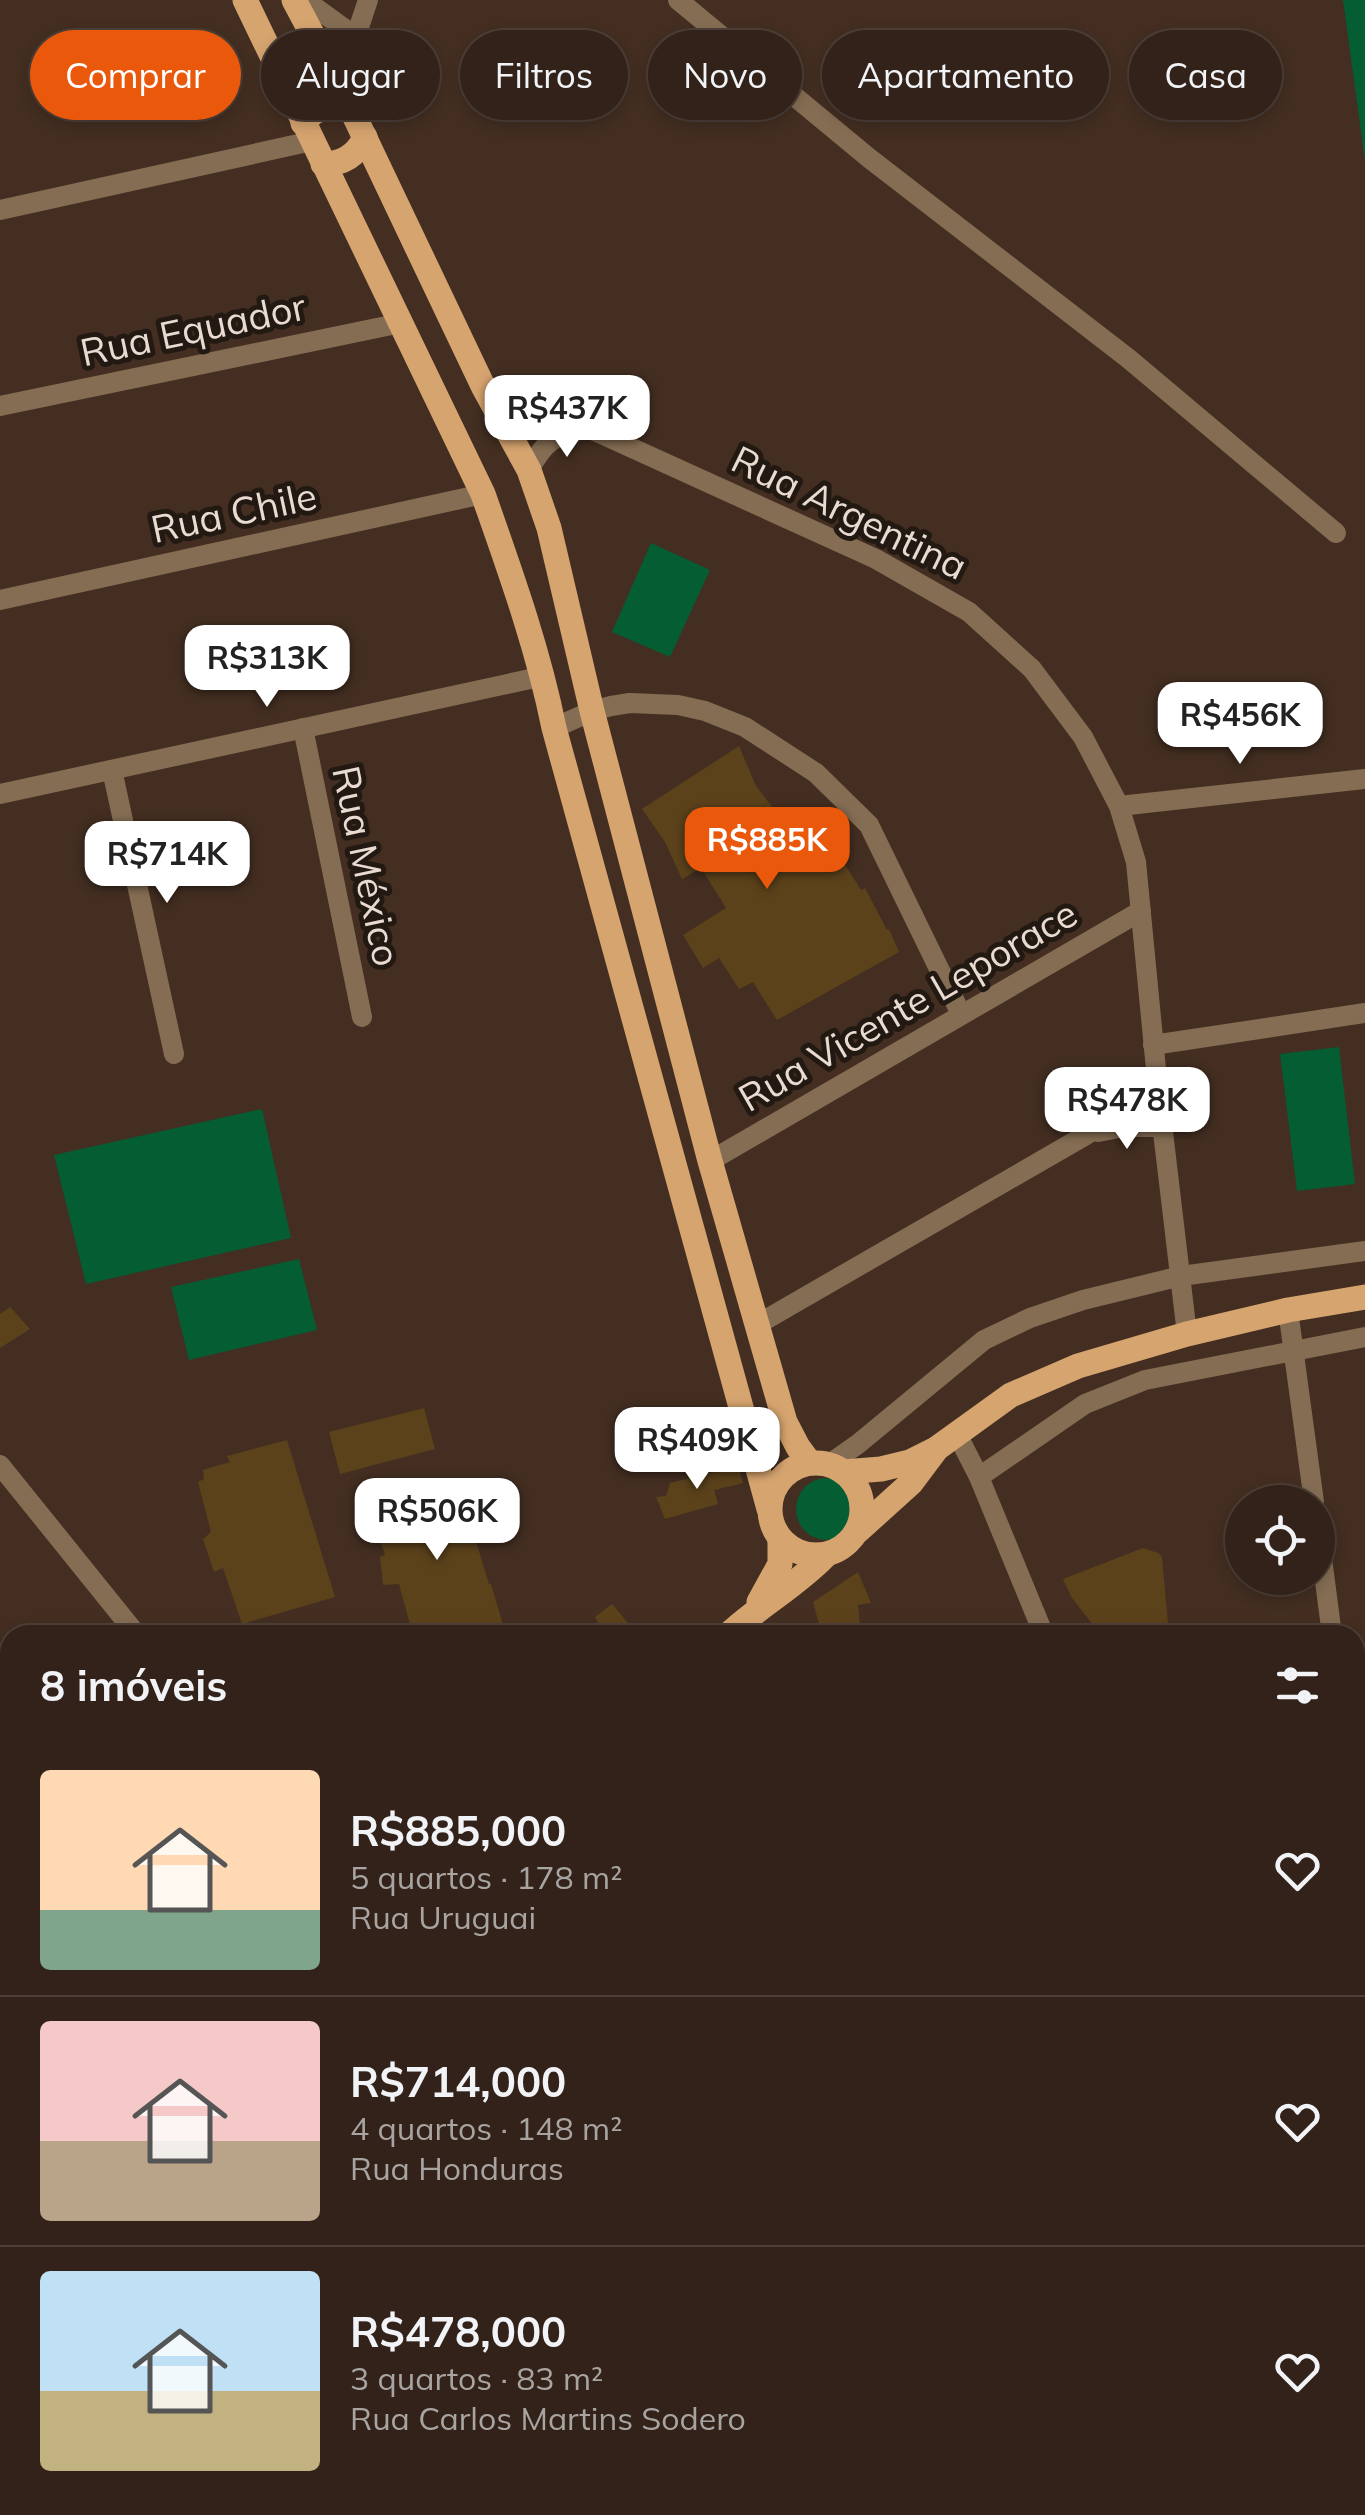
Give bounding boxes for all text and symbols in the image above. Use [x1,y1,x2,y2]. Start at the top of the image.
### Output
chip: Comprar [30,30,241,120]
chip: Alugar [261,30,440,120]
chip: Filtros [460,30,628,120]
chip: Novo [648,30,802,120]
chip: Apartamento [822,30,1109,120]
chip: Casa [1129,30,1282,120]
street label: Rua Equador [76,282,310,376]
pin: R$437K [486,375,648,460]
text: R$437K [507,387,627,427]
street label: Rua Argentina [724,434,975,590]
street label: Rua Chile [147,471,321,553]
pin: R$313K [186,625,348,710]
text: R$313K [207,637,327,677]
pin: R$456K [1159,682,1321,767]
text: R$456K [1180,694,1300,734]
street label: Rua México [322,761,412,970]
pin: R$885K [686,807,848,892]
text: R$885K [707,819,827,859]
pin: R$714K [86,821,248,906]
text: R$714K [107,833,227,873]
street label: Rua Vicente Leporace [730,889,1085,1122]
pin: R$478K [1046,1067,1208,1152]
text: R$478K [1067,1079,1187,1119]
pin: R$409K [616,1407,778,1492]
text: R$409K [637,1419,757,1459]
pin: R$506K [356,1478,518,1563]
map controls [1225,1485,1335,1595]
button: locate [1225,1485,1335,1595]
text: R$506K [377,1490,497,1530]
icon: filters [1270,1658,1325,1713]
text: 8 imóveis [40,1659,227,1712]
text: R$885,000 [350,1804,566,1857]
icon: home [120,1810,240,1930]
icon: heart [1270,1843,1325,1898]
text: 5 quartos · 178 m² [350,1857,622,1897]
text: Rua Uruguai [350,1897,536,1937]
text: R$714,000 [350,2055,566,2108]
icon: home [120,2061,240,2181]
icon: heart [1270,2094,1325,2149]
text: 4 quartos · 148 m² [350,2108,622,2148]
text: Rua Honduras [350,2148,564,2188]
text: R$478,000 [350,2305,566,2358]
icon: home [120,2311,240,2431]
icon: heart [1270,2344,1325,2399]
text: 3 quartos · 83 m² [350,2358,603,2398]
text: Rua Carlos Martins Sodero [350,2398,746,2438]

